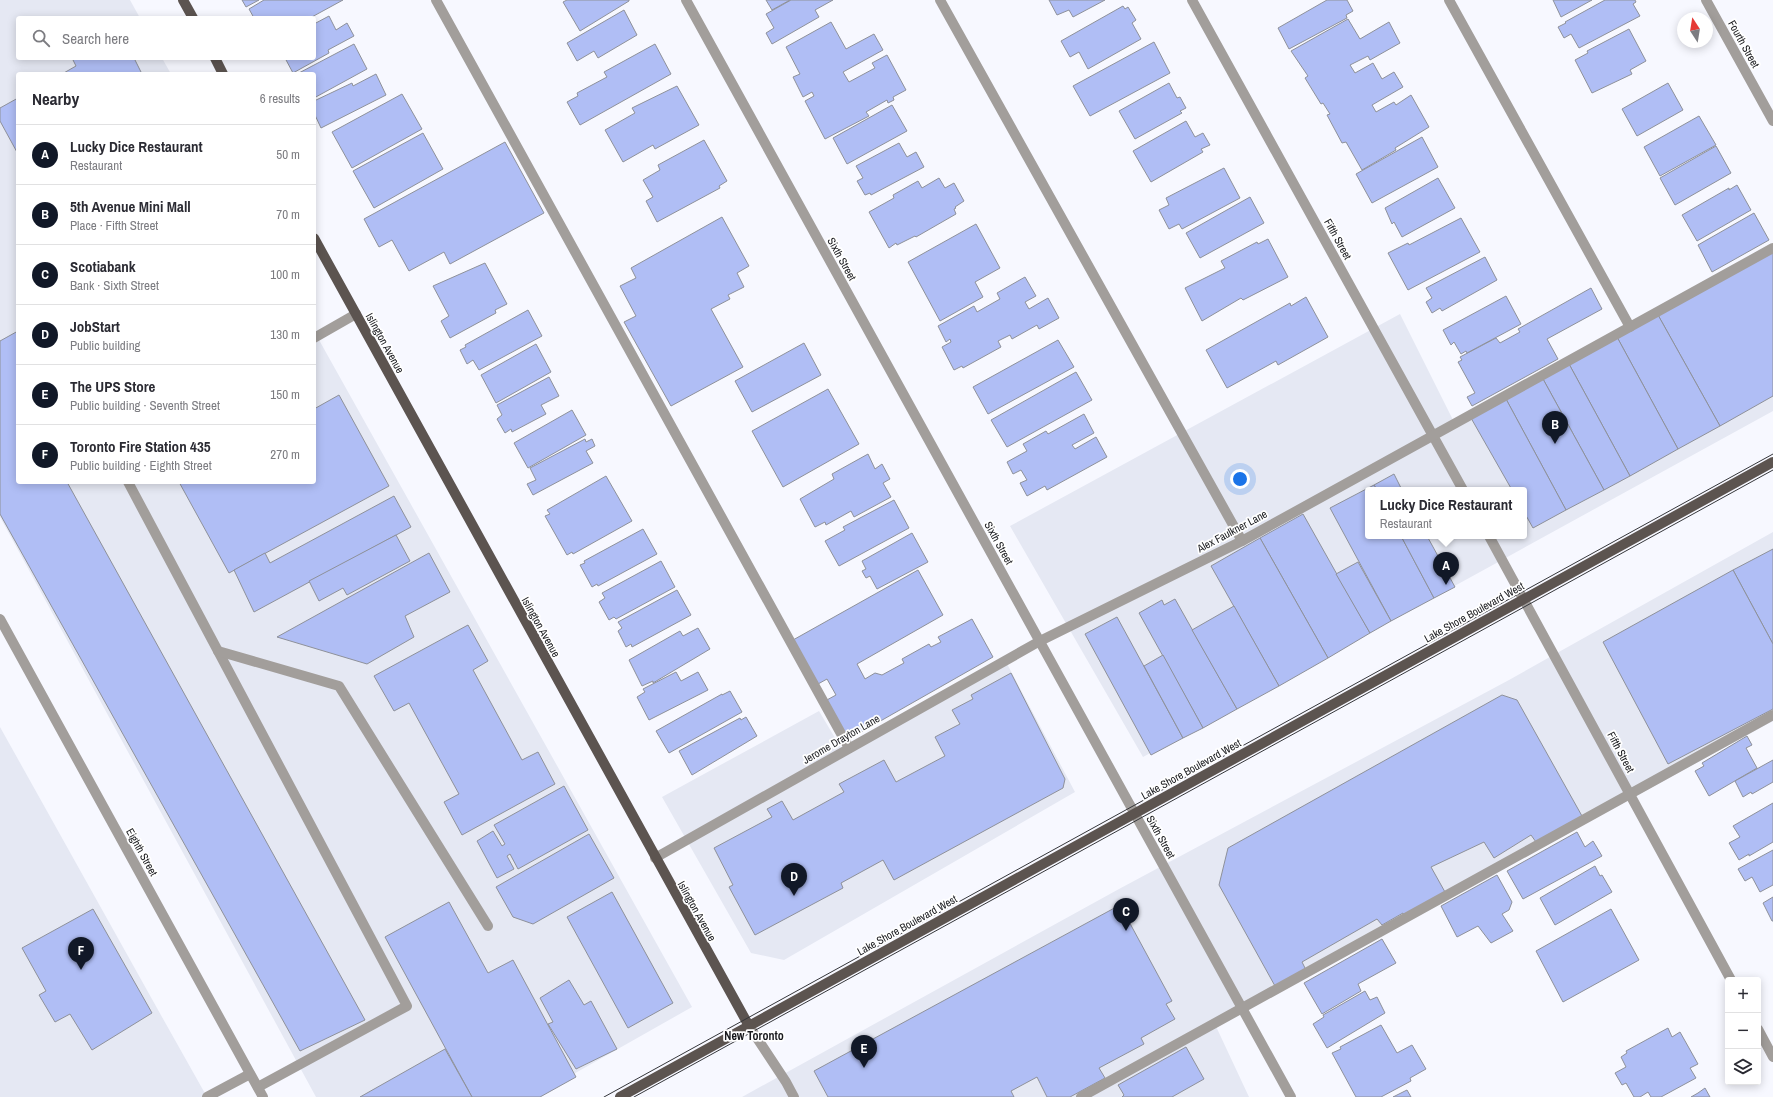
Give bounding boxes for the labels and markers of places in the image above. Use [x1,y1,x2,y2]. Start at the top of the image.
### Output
pin: B [1542,411,1568,444]
pin: A [1433,552,1459,585]
pin: D [781,863,807,896]
pin: C [1113,898,1139,931]
pin: F [68,937,94,970]
pin: E [851,1035,877,1068]

